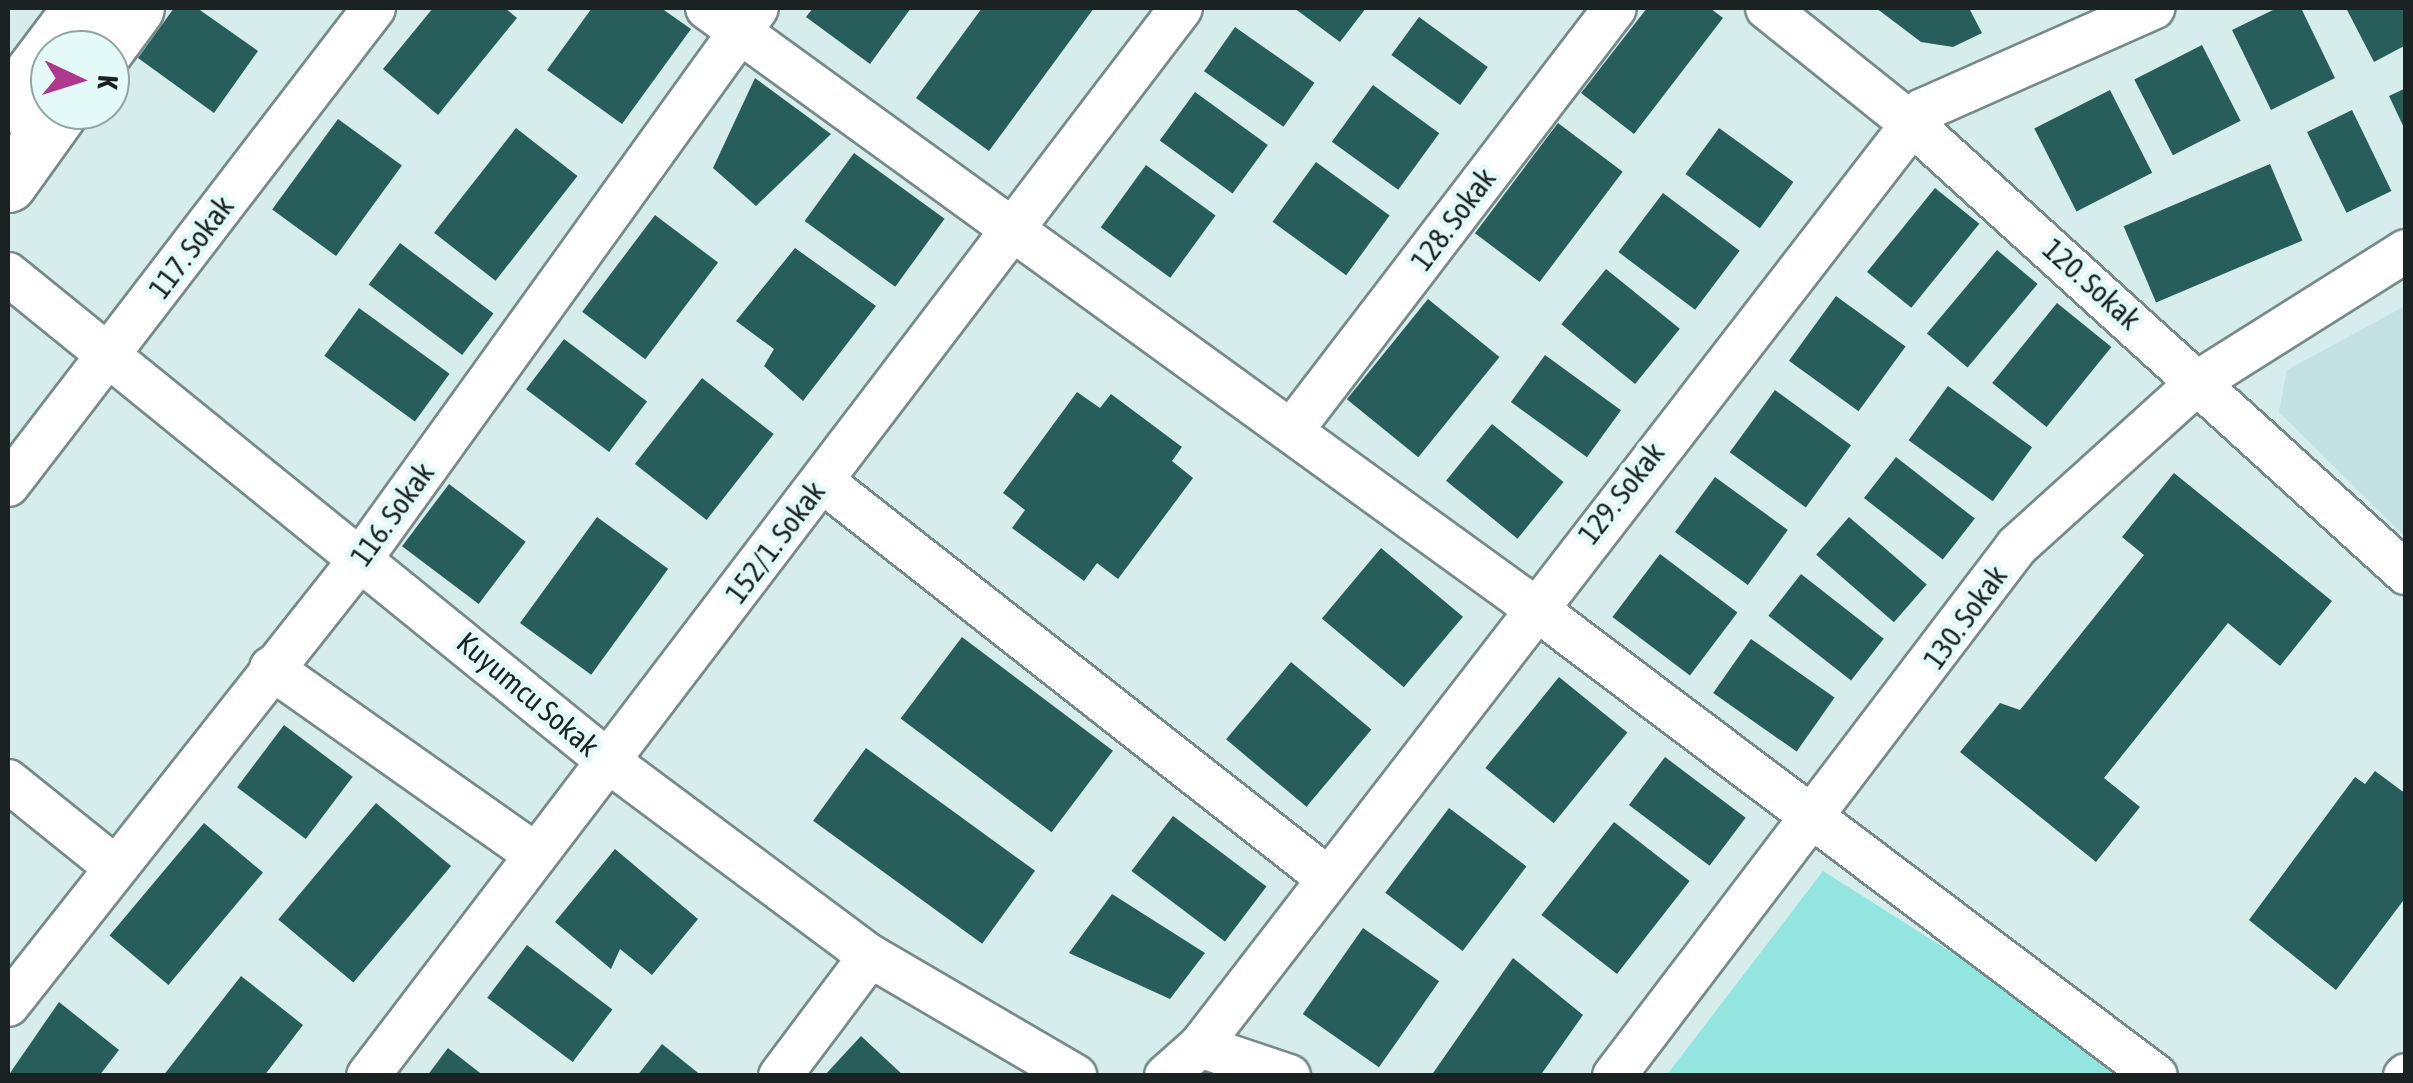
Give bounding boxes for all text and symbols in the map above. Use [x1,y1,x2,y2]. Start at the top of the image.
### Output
north arrow [30,30,130,130]
text: K [91,74,124,90]
street label: 128. Sokak [1403,161,1503,277]
street label: 117. Sokak [141,189,241,305]
street label: 120. Sokak [2036,231,2148,337]
street label: 129. Sokak [1570,435,1672,551]
street label: 116. Sokak [343,455,441,573]
street label: 152/1. Sokak [718,474,832,610]
street label: 130. Sokak [1916,558,2014,676]
street label: Kuyumcu Sokak [450,624,606,764]

